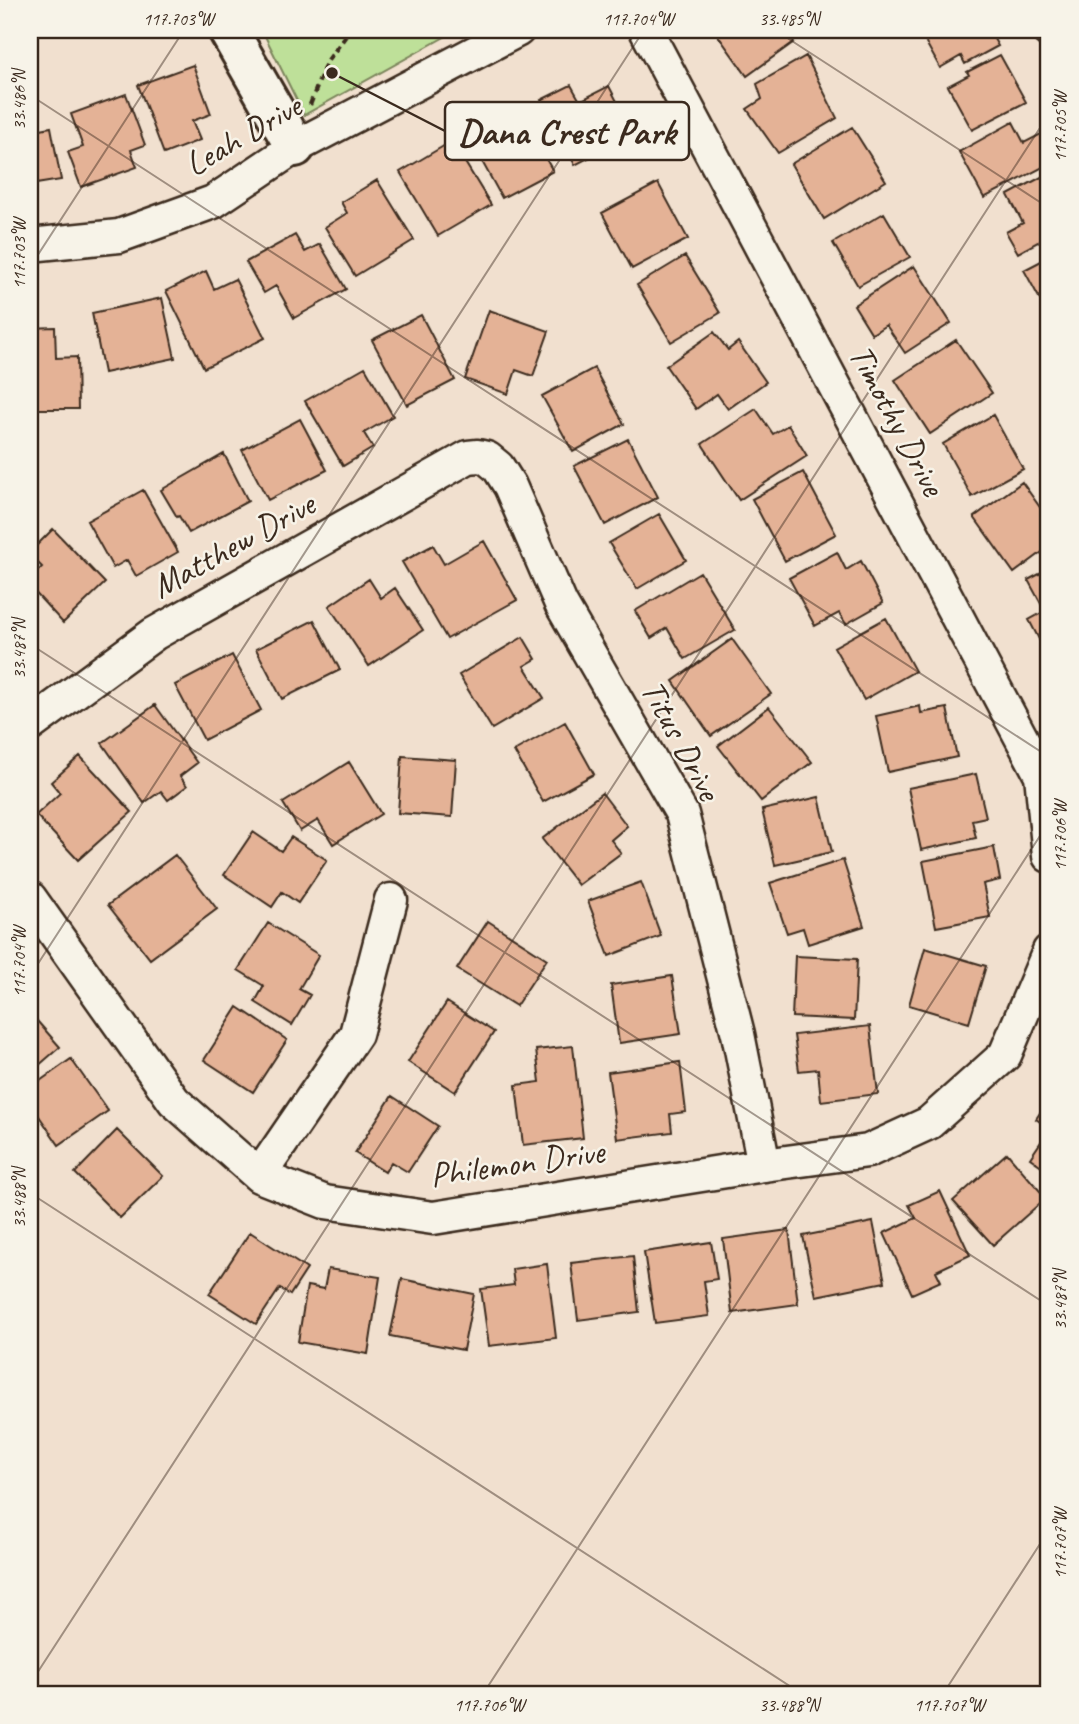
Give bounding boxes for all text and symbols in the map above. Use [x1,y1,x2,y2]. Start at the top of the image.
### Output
text: 117.703°W [143,8,216,30]
text: 117.704°W [603,8,676,30]
text: 33.485°N [759,8,822,30]
text: 33.486°N [8,67,30,130]
street label: Leah Drive [177,82,312,186]
text: 117.705°W [1049,89,1071,162]
callout: Dana Crest Park [445,102,689,160]
text: Dana Crest Park [458,108,679,155]
text: 117.703°W [8,216,30,289]
street label: Timothy Drive [838,337,957,506]
street label: Matthew Drive [143,480,325,608]
text: 33.487°N [8,616,30,679]
street label: Titus Drive [631,672,733,810]
text: 117.706°W [1049,798,1071,871]
text: 117.704°W [8,924,30,997]
street label: Philemon Drive [427,1128,609,1197]
text: 33.488°N [8,1165,30,1228]
text: 33.487°N [1049,1267,1071,1330]
text: 117.707°W [1049,1506,1071,1579]
text: 117.706°W [454,1694,527,1716]
text: 33.488°N [759,1694,822,1716]
text: 117.707°W [914,1694,987,1716]

